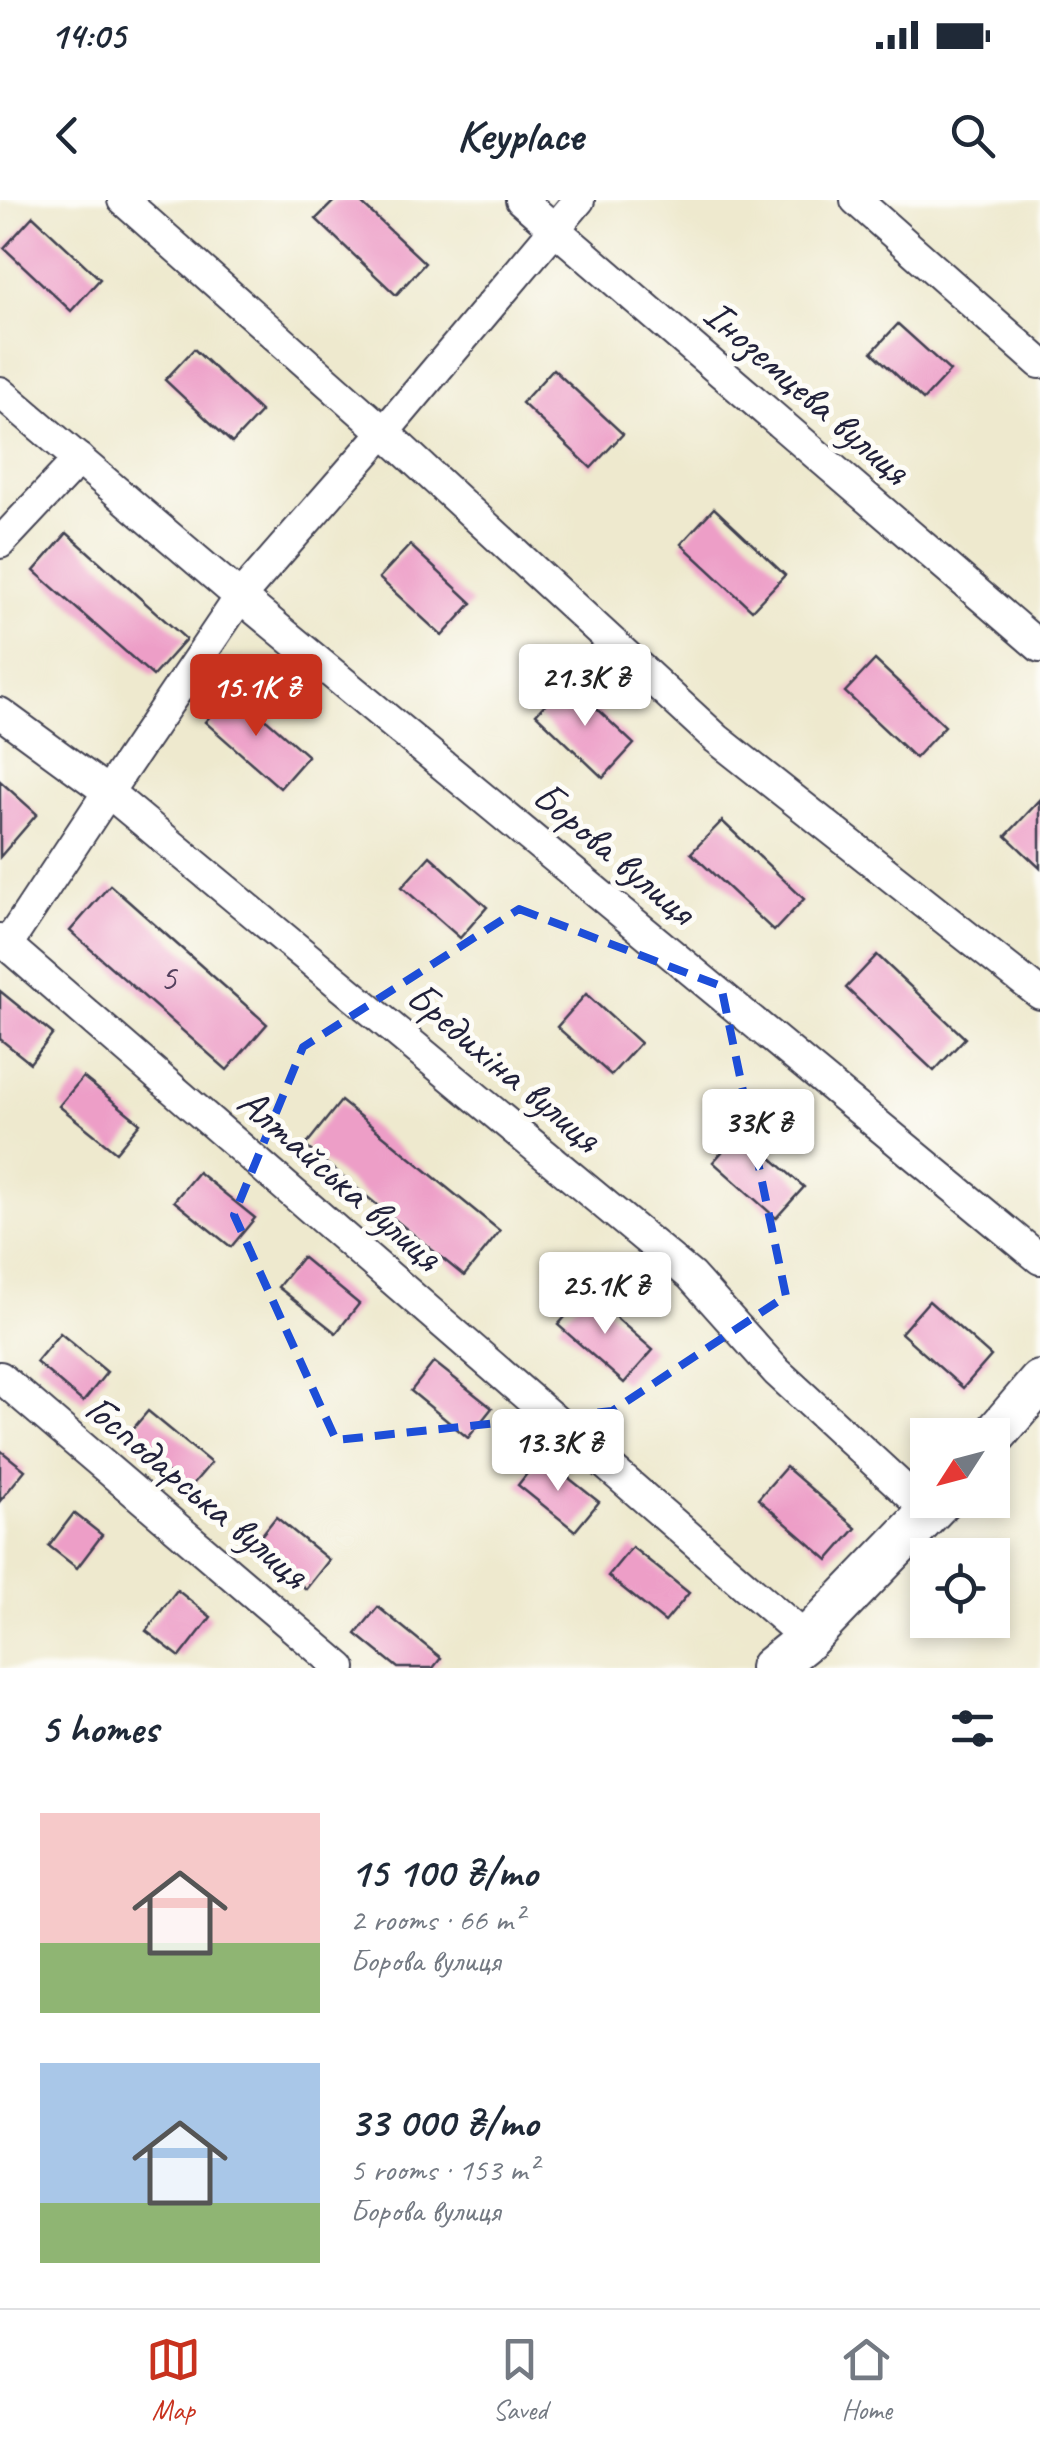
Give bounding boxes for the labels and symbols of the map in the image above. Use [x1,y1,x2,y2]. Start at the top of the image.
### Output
street label: Іноземцева вулиця [693,288,923,498]
pin: 21.3K ₴ [493,644,677,729]
pin: 15.1K ₴ [164,654,348,739]
street label: Борова вулиця [522,770,709,938]
house number: 5 [159,954,178,1001]
street label: Бредихіна вулиця [396,970,614,1165]
street label: Алтайська вулиця [227,1076,455,1284]
pin: 33K ₴ [688,1089,828,1174]
pin: 25.1K ₴ [513,1252,697,1337]
street label: Господарська вулиця [74,1382,321,1601]
pin: 13.3K ₴ [466,1409,650,1494]
north arrow [910,1418,1010,1518]

